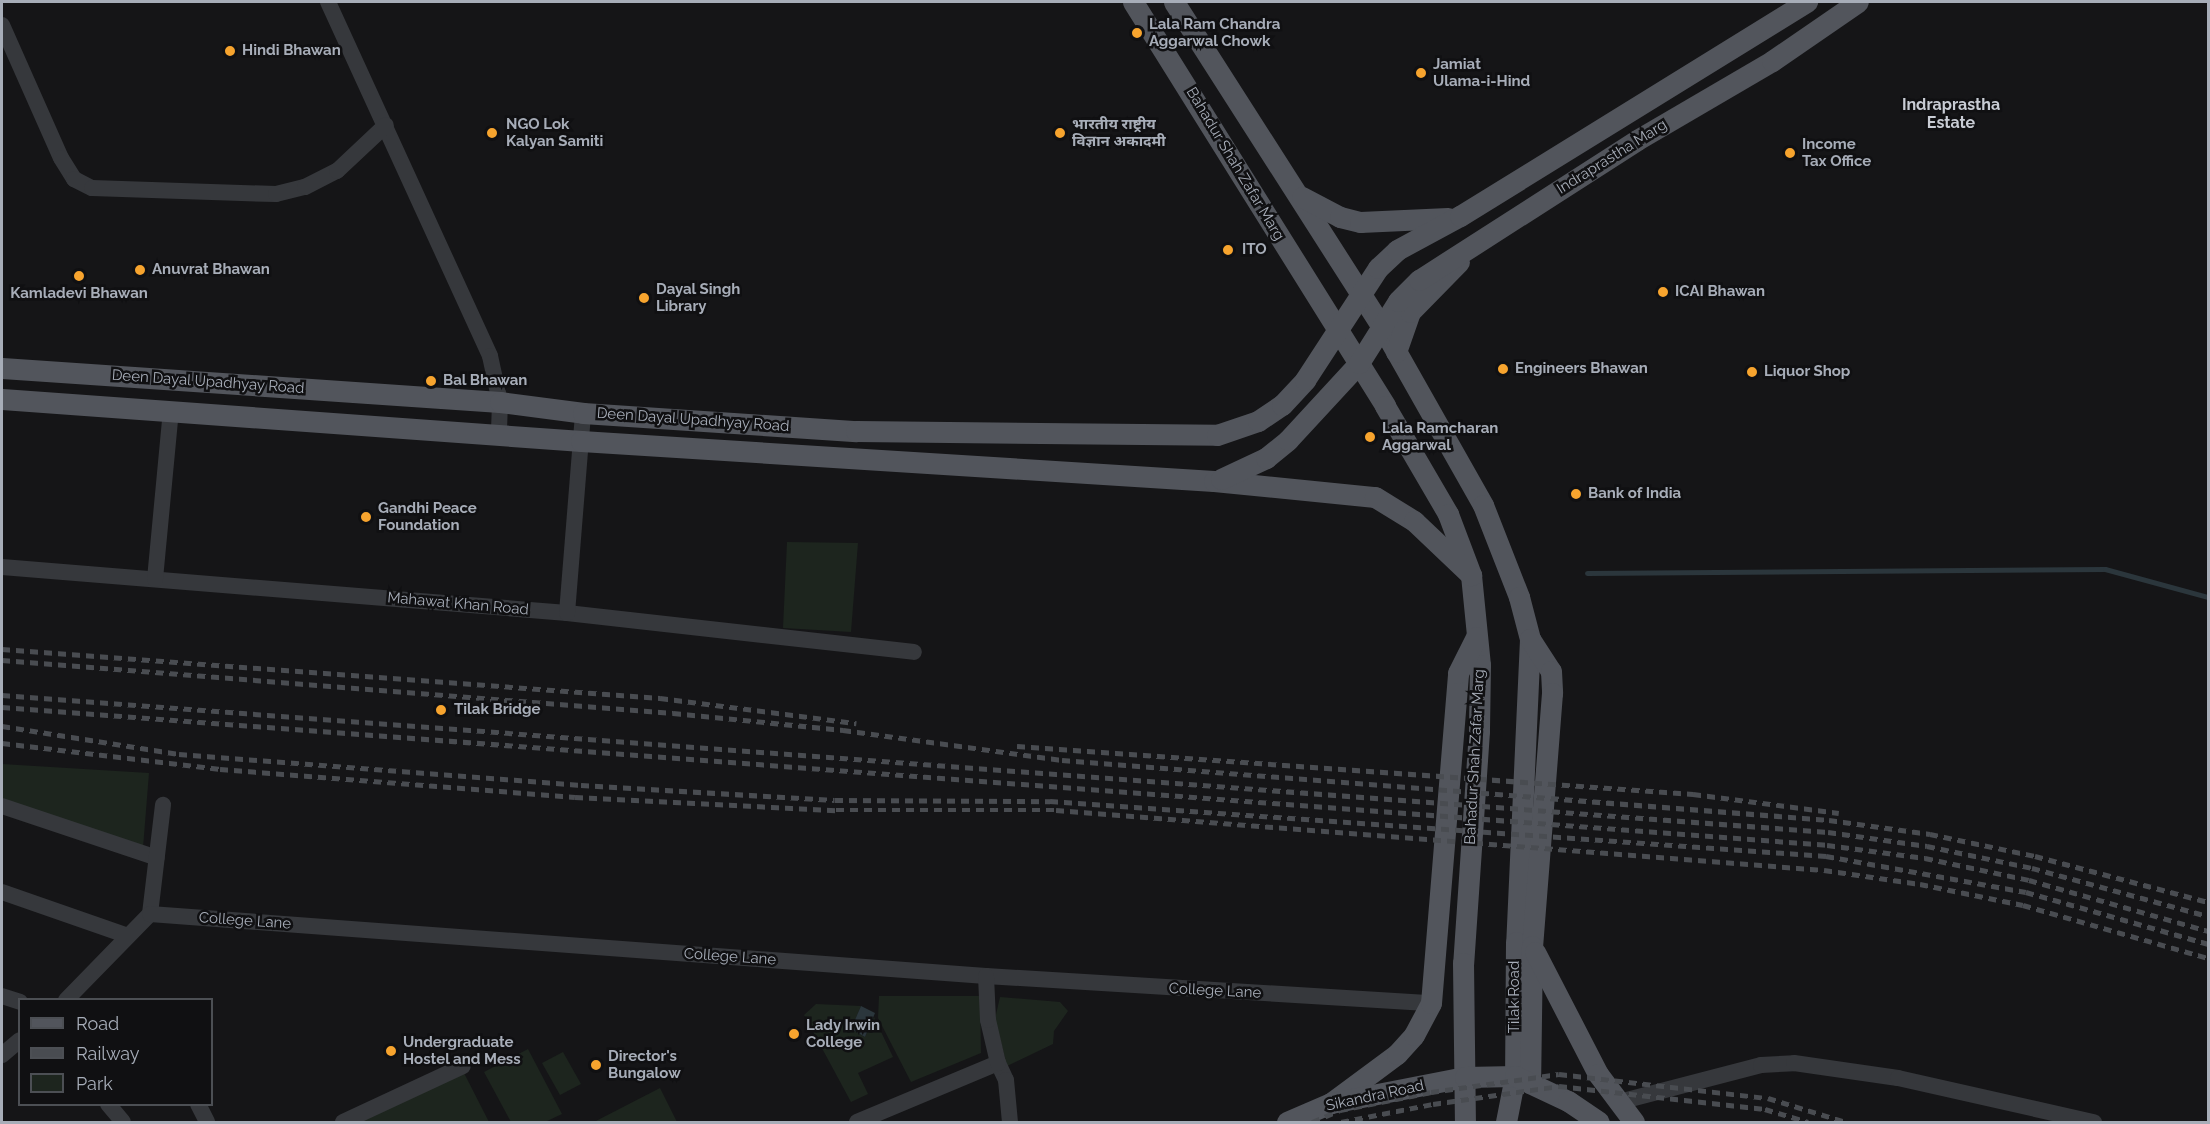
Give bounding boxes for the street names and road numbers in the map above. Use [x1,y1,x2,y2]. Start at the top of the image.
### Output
street label: Bahadur Shah Zafar Marg [1182,84,1288,244]
street label: Indraprastha Marg [1554,116,1670,198]
street label: Deen Dayal Upadhyay Road [111,366,305,398]
street label: Deen Dayal Upadhyay Road [596,404,790,436]
street label: Mahawat Khan Road [386,589,530,619]
street label: Bahadur Shah Zafar Marg [1461,668,1489,846]
street label: College Lane [198,909,292,933]
street label: College Lane [683,945,777,969]
street label: Tilak Road [1506,961,1524,1033]
street label: College Lane [1168,980,1262,1002]
street label: Sikandra Road [1324,1077,1426,1115]

